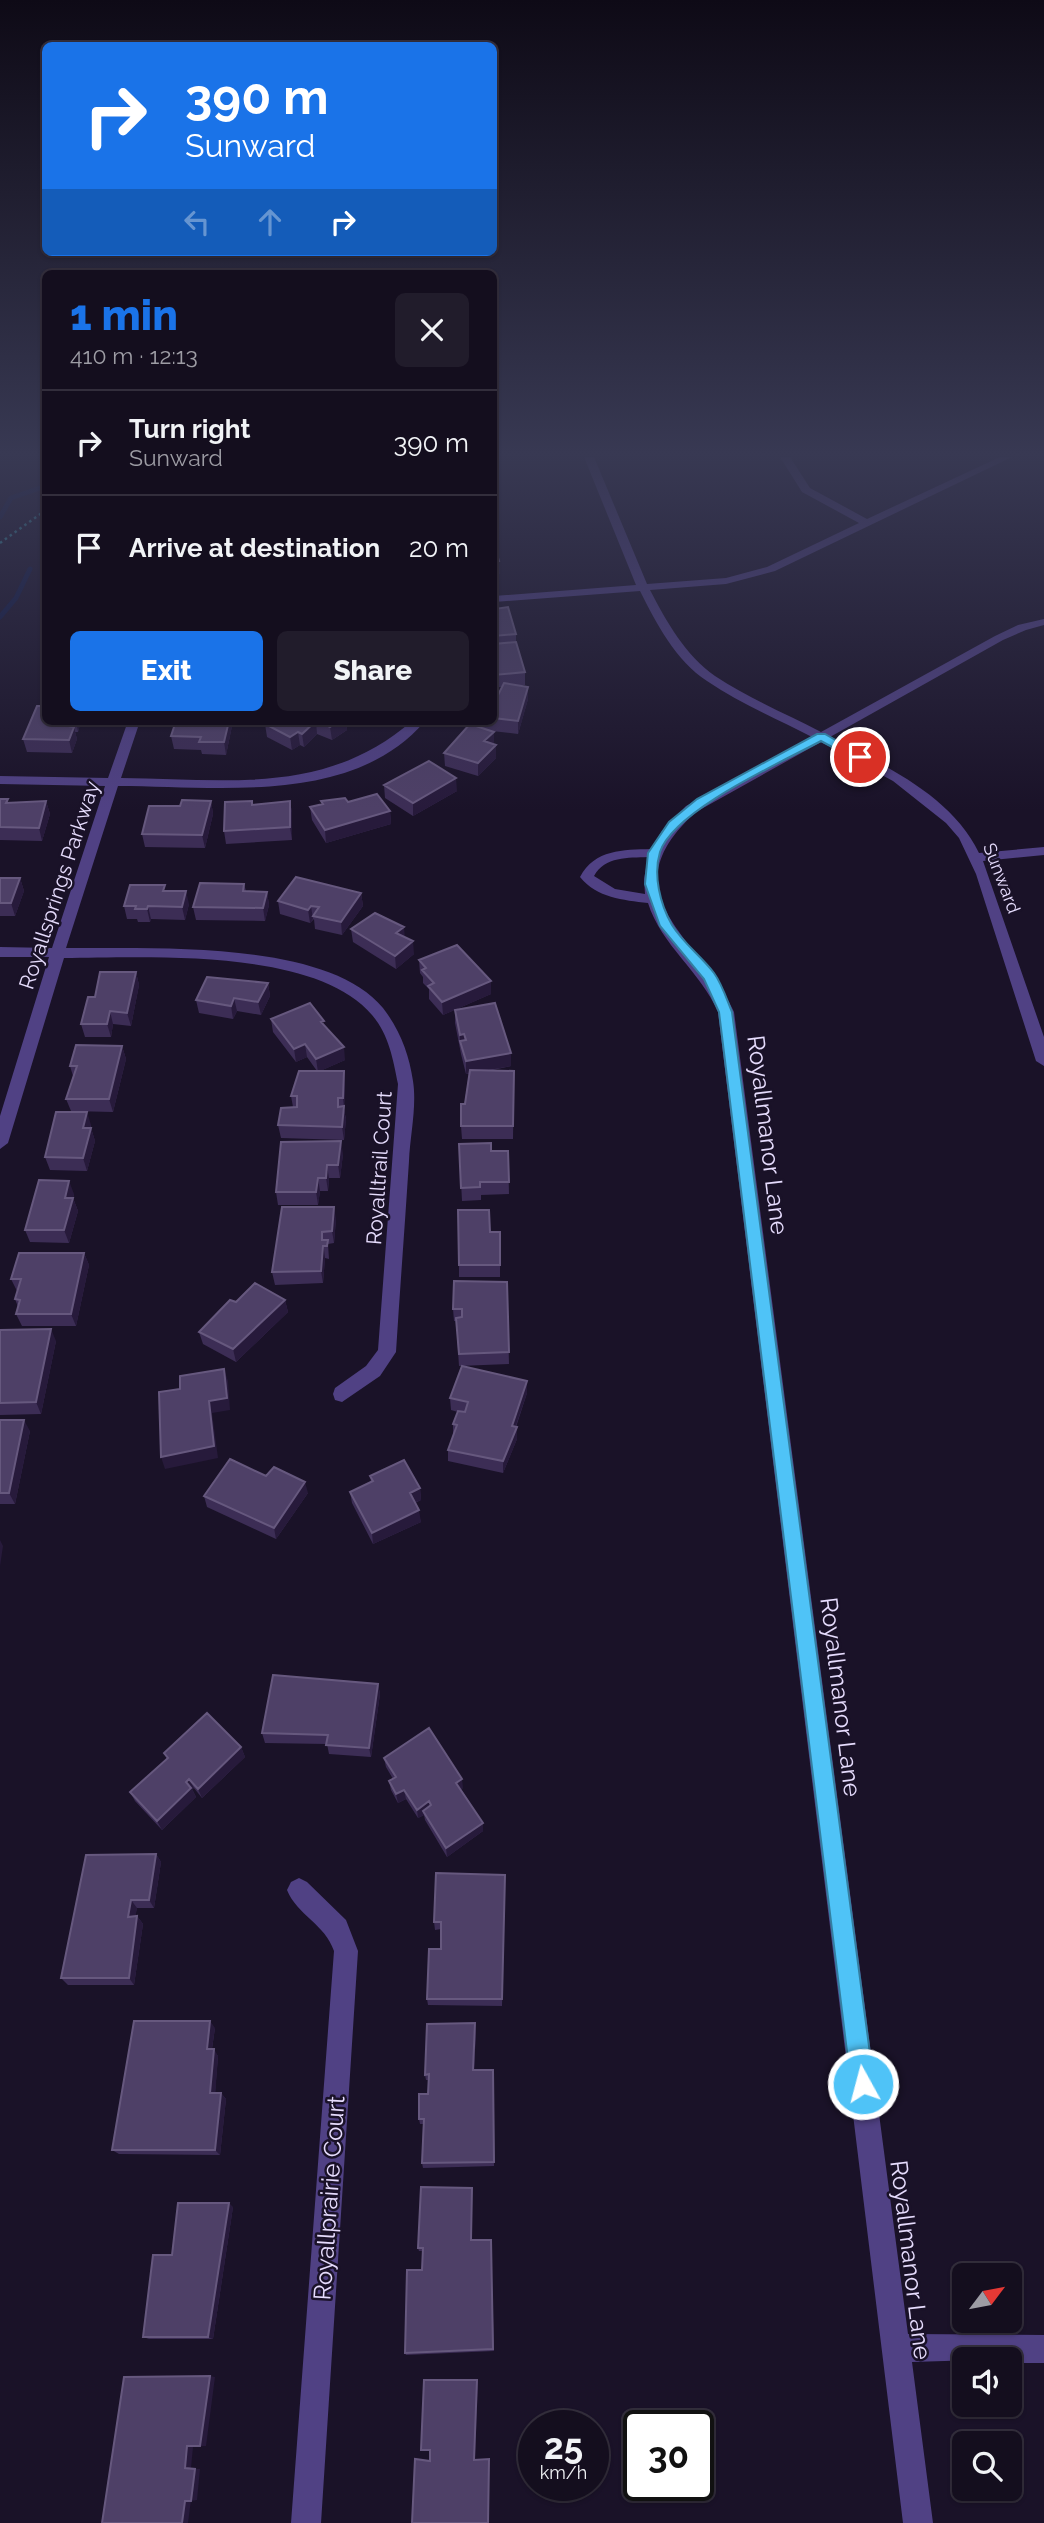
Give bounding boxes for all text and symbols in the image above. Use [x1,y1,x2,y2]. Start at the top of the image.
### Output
text: 390 m [185,68,329,125]
icon: right [70,70,161,161]
text: Sunward [185,127,315,164]
icon: left [178,203,216,241]
icon: ahead [251,203,289,241]
icon: right [324,203,362,241]
text: 1 min [70,291,178,340]
button: close [395,293,469,367]
text: 410 m · 12:13 [70,342,198,369]
text: Turn right [129,414,250,444]
icon: right [70,424,108,462]
text: 390 m [393,428,469,458]
text: Sunward [129,444,223,471]
icon: arrive [70,529,108,567]
text: Arrive at destination [129,533,380,563]
text: 20 m [409,533,469,563]
button: Exit [70,631,263,711]
button: Share [277,631,469,711]
pin [830,727,890,787]
icon: arrive [841,738,879,776]
street label: Royallsprings Parkway [14,778,104,992]
street label: Sunward [979,840,1025,916]
street label: Royallmanor Lane [741,1034,795,1236]
street label: Royalltrail Court [361,1090,397,1246]
street label: Royallmanor Lane [814,1596,868,1798]
position arrow [826,2047,900,2121]
street label: Royallprairie Court [307,2095,351,2301]
street label: Royallmanor Lane [884,2159,938,2361]
north arrow [952,2263,1022,2333]
map controls [952,2263,1022,2501]
button: sound [952,2347,1022,2417]
speed limit sign: 30 [623,2410,714,2501]
text: 25 [544,2426,583,2467]
button: search [952,2431,1022,2501]
text: km/h [540,2462,587,2483]

